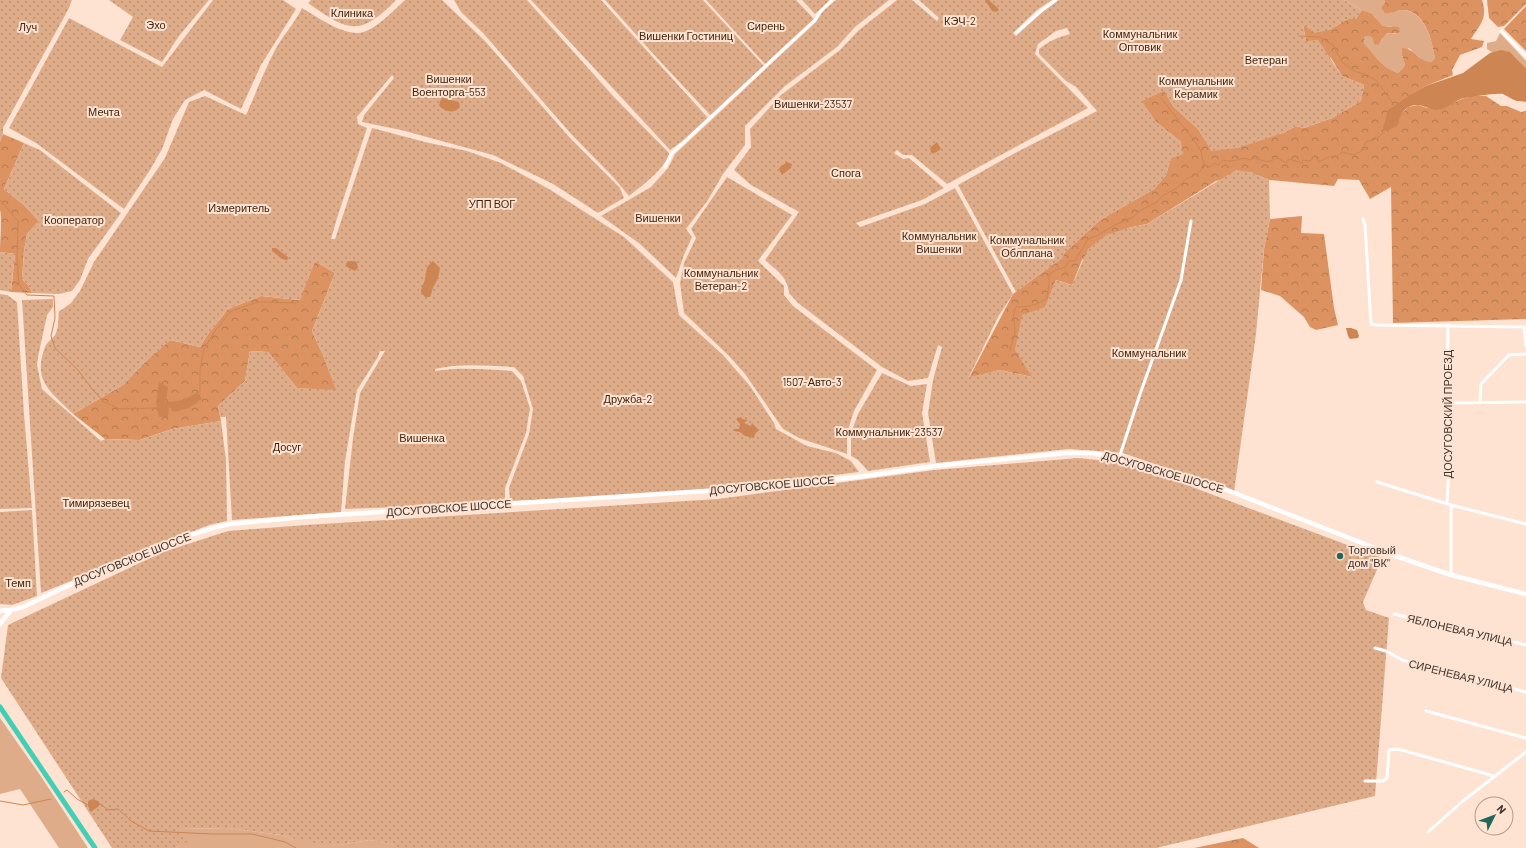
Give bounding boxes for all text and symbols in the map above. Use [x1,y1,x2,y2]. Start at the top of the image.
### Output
park label: Клиника [331,6,374,19]
park label: КЭЧ-2 [944,14,976,27]
park label: Эхо [146,18,166,31]
park label: Сирень [747,19,785,32]
park label: Луч [19,20,37,33]
park label: Коммунальник Оптовик [1103,27,1178,53]
park label: Вишенки Гостиниц [639,29,734,42]
park label: Ветеран [1245,53,1287,66]
park label: Вишенки Военторга-553 [412,72,486,98]
park label: Коммунальник Керамик [1159,74,1234,100]
park label: Вишенки-23537 [774,97,852,110]
park label: Мечта [88,105,121,118]
park label: Спога [831,166,862,179]
park label: УПП ВОГ [469,197,515,210]
park label: Измеритель [208,201,270,214]
park label: Вишенки [635,211,681,224]
park label: Кооператор [44,213,104,226]
park label: Коммунальник Вишенки [902,229,977,255]
park label: Коммунальник Облплана [990,233,1065,259]
park label: Коммунальник Ветеран-2 [684,266,759,292]
park label: Коммунальник [1112,346,1187,359]
street label: ДОСУГОВСКИЙ ПРОЕЗД [1441,349,1454,478]
park label: 1507-Авто-3 [782,375,842,388]
park label: Дружба-2 [604,392,653,405]
park label: Коммунальник-23537 [836,425,943,438]
park label: Вишенка [399,431,446,444]
park label: Досуг [273,440,301,453]
street label: ДОСУГОВСКОЕ ШОССЕ [1101,448,1225,495]
street label: ДОСУГОВСКОЕ ШОССЕ [709,473,835,496]
park label: Тимирязевец [62,496,130,509]
street label: ДОСУГОВСКОЕ ШОССЕ [386,497,512,518]
street label: ДОСУГОВСКОЕ ШОССЕ [71,529,192,588]
place label: Торговый дом "ВК" [1348,543,1396,569]
marker: Торговый дом "ВК" [1335,551,1345,561]
park label: Темп [5,576,31,589]
street label: ЯБЛОНЕВАЯ УЛИЦА [1406,611,1515,648]
street label: СИРЕНЕВАЯ УЛИЦА [1407,656,1515,695]
north arrow [1474,796,1514,836]
text: N [1495,802,1509,816]

